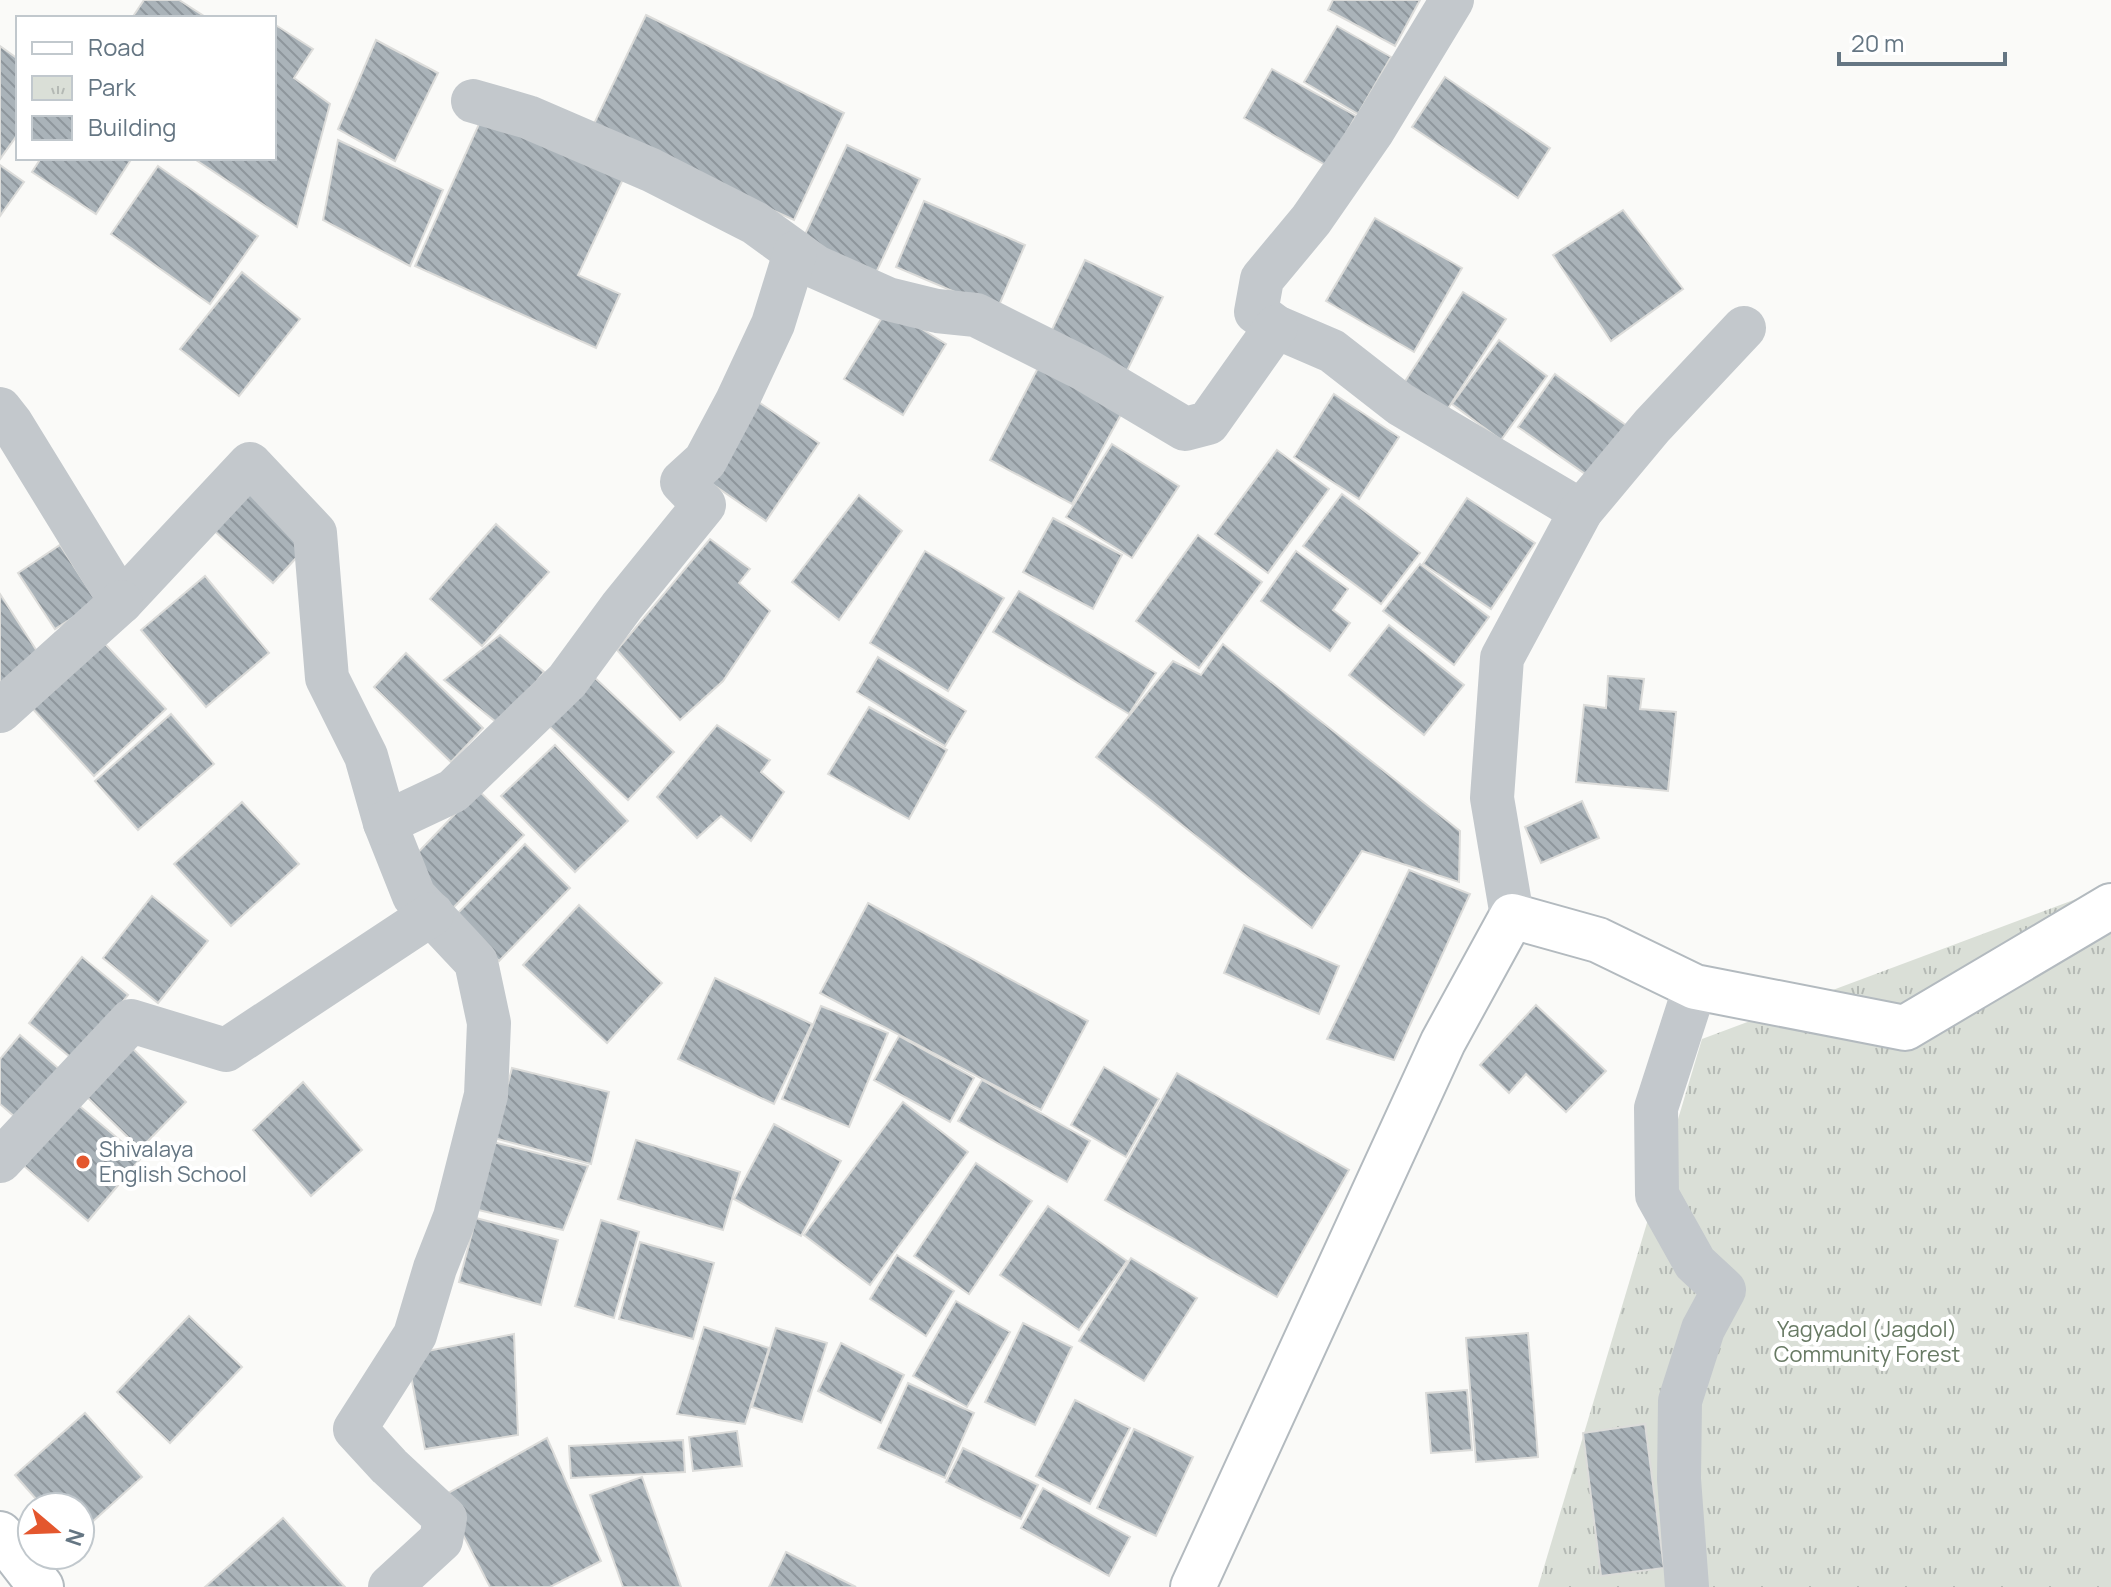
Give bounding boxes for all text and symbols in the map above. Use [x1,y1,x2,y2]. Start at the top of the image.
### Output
legend [16,16,276,160]
scale bar [1839,16,2005,66]
text: 20 m [1851,26,1904,59]
text: Road [88,30,145,63]
text: Park [88,70,137,103]
text: Building [88,110,176,143]
place label: Shivalaya English School [99,1134,247,1189]
marker: Shivalaya English School [74,1153,92,1171]
park label: Yagyadol (Jagdol) Community Forest [1774,1314,1960,1369]
north arrow [16,1491,96,1571]
text: N [58,1525,92,1550]

